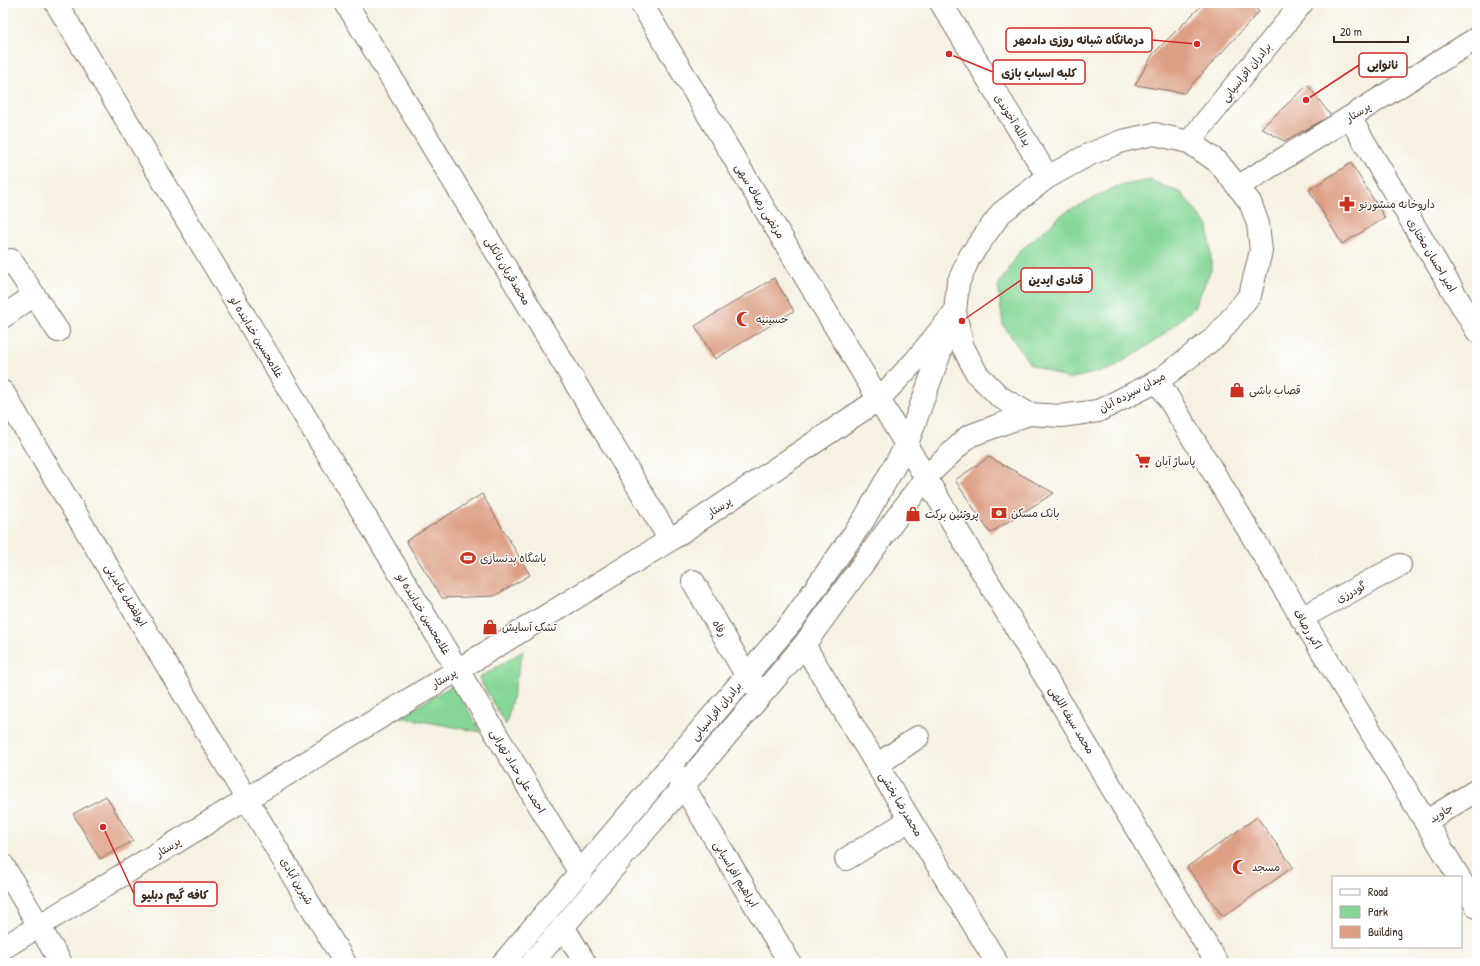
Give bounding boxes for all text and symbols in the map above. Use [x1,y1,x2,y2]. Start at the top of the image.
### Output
scale bar [1334,18,1408,44]
text: 20 m [1340,23,1362,40]
callout: درمانگاه شبانه روزی دادمهر [1006,28,1152,52]
text: درمانگاه شبانه روزی دادمهر [1013,31,1144,48]
street label: برادران افراسیابی [1218,40,1275,105]
callout: نانوایی [1359,53,1407,77]
text: نانوایی [1367,56,1399,73]
callout: کلبه اسباب بازی [993,60,1085,84]
text: کلبه اسباب بازی [1001,64,1078,81]
street label: یدالله آخوندی [991,91,1034,149]
street label: پرستار [1342,99,1373,126]
street label: مرتضی رصاف سهی [731,161,788,242]
pharmacy icon: داروخانه منشورنو [1338,195,1356,213]
place label: داروخانه منشورنو [1358,197,1435,212]
street label: امیر احسان مختاری [1404,216,1460,294]
street label: محمدقربان نانکلی [481,234,534,308]
callout: قنادی ایدین [1021,268,1092,292]
text: قنادی ایدین [1029,271,1083,288]
street label: غلامحسین خدابنده لو [226,293,287,381]
mosque icon: حسینیه [735,310,753,328]
place label: حسینیه [756,312,788,326]
street label: میدان سیزده آبان [1096,369,1168,416]
shop icon: قصاب باشی [1228,381,1246,399]
place label: قصاب باشی [1249,383,1301,398]
supermarket icon: پاساژ آبان [1134,452,1152,470]
place label: پاساژ آبان [1155,454,1195,469]
street label: پرستار [703,494,734,521]
bank icon: بانک مسکن [990,504,1008,522]
shop icon: پروتئین برکت [904,505,922,523]
place label: بانک مسکن [1011,506,1059,521]
place label: پروتئین برکت [925,507,979,522]
sports icon: باشگاه بدنسازی [459,549,477,567]
place label: باشگاه بدنسازی [480,551,547,566]
street label: ابولفضل عابدینی [101,561,150,629]
street label: غلامحسین خدابنده لو [393,570,454,658]
street label: گودرزی [1334,578,1369,607]
street label: اکبر رصاف [1290,606,1325,652]
street label: رفاه [710,617,730,639]
shop icon: تشک آسایش [481,618,499,636]
place label: تشک آسایش [502,620,557,634]
street label: پرستار [428,665,459,691]
street label: برادران افراسیابی [687,679,745,744]
street label: محمد سیف اللهی [1045,684,1098,757]
street label: احمد علی حداد تهرانی [487,726,549,816]
street label: محمدرضا بخشی [875,769,926,839]
street label: جاوید [1426,800,1456,826]
street label: پرستار [152,834,183,861]
street label: ابراهیم افراسیابی [709,838,761,911]
street label: شیرین آبادی [277,855,317,908]
mosque icon: مسجد [1231,858,1249,876]
place label: مسجد [1252,860,1280,874]
legend [1332,876,1462,948]
callout: کافه گیم دبلیو [134,882,217,906]
text: Road [1368,883,1388,900]
text: کافه گیم دبلیو [140,886,209,904]
text: Park [1368,903,1388,920]
text: Building [1368,923,1403,940]

